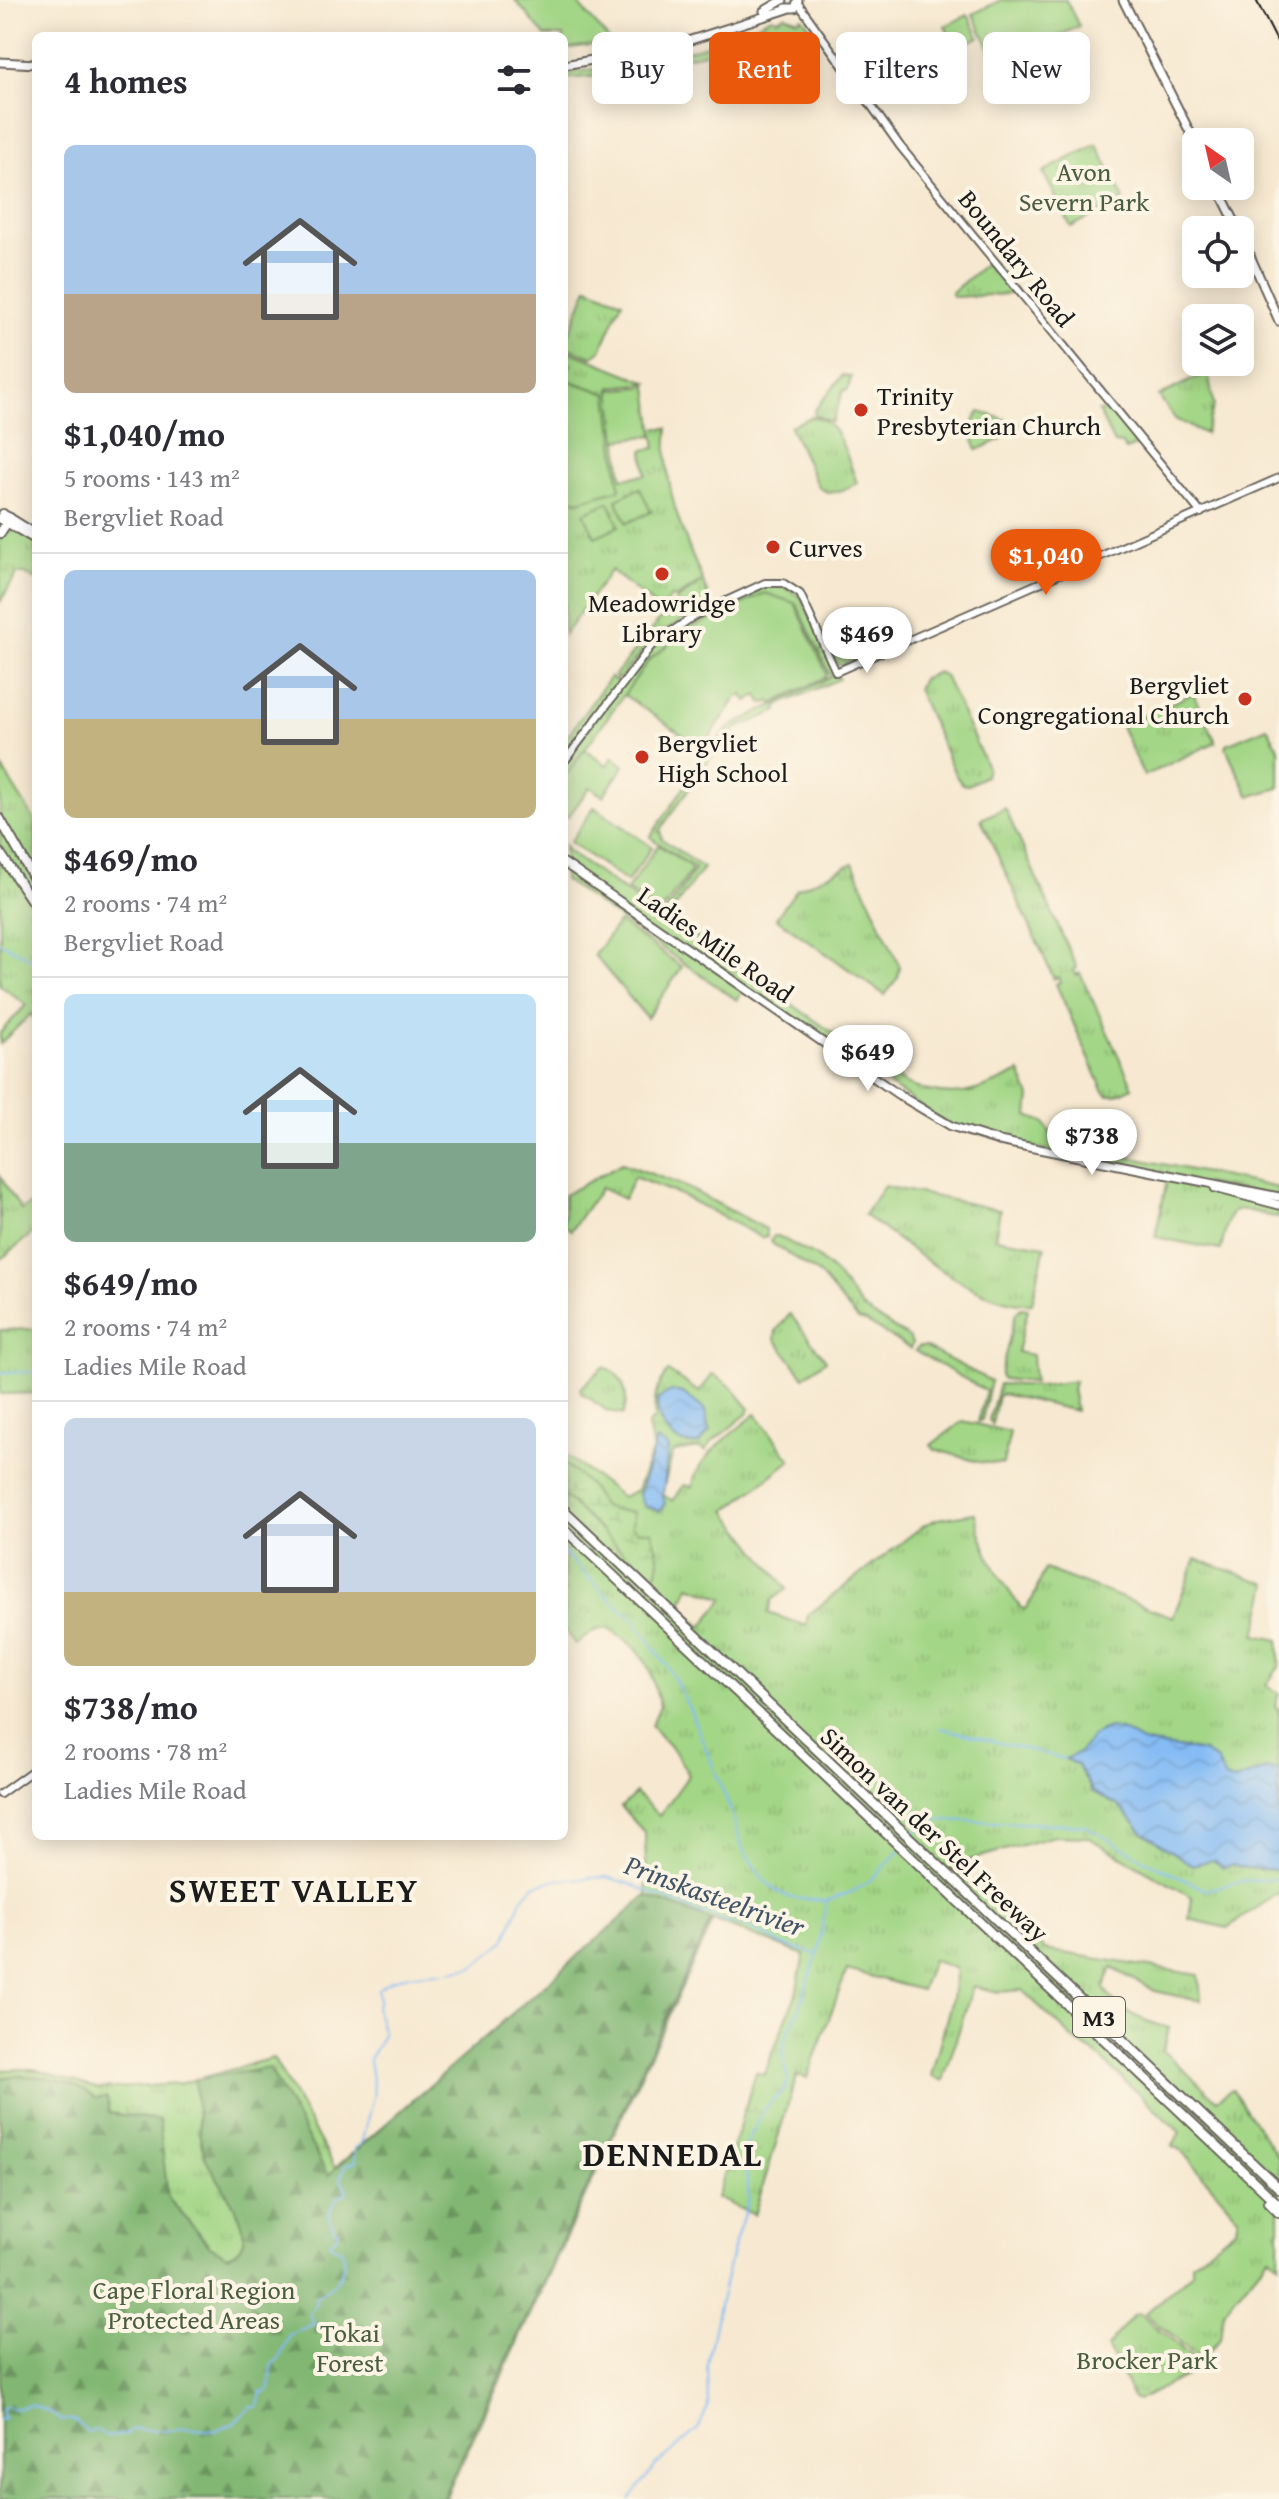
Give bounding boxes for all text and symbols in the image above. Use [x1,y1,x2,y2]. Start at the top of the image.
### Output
chip: Buy [592,32,693,104]
chip: Rent [709,32,820,104]
chip: Filters [836,32,967,104]
chip: New [983,32,1090,104]
text: 4 homes [64,56,188,105]
icon: filters [492,58,536,102]
north arrow [1182,128,1254,200]
map controls [1182,128,1254,376]
park label: Avon Severn Park [1019,152,1150,221]
street label: Boundary Road [949,181,1085,335]
icon: home [228,197,372,341]
button: locate [1182,216,1254,288]
button: layers [1182,304,1254,376]
place label: Trinity Presbyterian Church [877,376,1101,445]
marker: Trinity Presbyterian Church [852,401,870,419]
text: $1,040/mo [64,409,225,458]
text: 5 rooms · 143 m² [64,458,240,497]
text: Bergvliet Road [64,497,224,536]
place label: Curves [789,528,863,567]
pin: $1,040 [981,529,1111,597]
text: $1,040 [1009,535,1083,574]
marker: Curves [764,538,782,556]
marker: Meadowridge Library [653,565,671,583]
place label: Meadowridge Library [588,583,736,652]
pin: $469 [820,607,914,675]
text: $469 [840,613,894,652]
icon: home [228,622,372,766]
place label: Bergvliet Congregational Church [978,665,1229,734]
marker: Bergvliet Congregational Church [1236,690,1254,708]
place label: Bergvliet High School [658,723,788,792]
marker: Bergvliet High School [633,748,651,766]
text: $469/mo [64,834,198,883]
street label: Ladies Mile Road [630,876,802,1012]
text: 2 rooms · 74 m² [64,883,227,922]
text: Bergvliet Road [64,922,224,961]
pin: $649 [821,1025,915,1093]
text: $649 [841,1031,895,1070]
icon: home [228,1046,372,1190]
pin: $738 [1045,1109,1139,1177]
text: $738 [1065,1115,1119,1154]
text: $649/mo [64,1258,198,1307]
text: 2 rooms · 74 m² [64,1307,227,1346]
text: Ladies Mile Road [64,1346,247,1385]
icon: home [228,1470,372,1614]
text: $738/mo [64,1682,198,1731]
street label: Simon van der Stel Freeway [812,1717,1058,1951]
text: 2 rooms · 78 m² [64,1731,227,1770]
text: Ladies Mile Road [64,1770,247,1809]
water label: Prinskasteelrivier [618,1843,812,1947]
district label: SWEET VALLEY [169,1865,419,1914]
road number: M3 [1073,1997,1125,2037]
district label: DENNEDAL [583,2129,763,2178]
park label: Cape Floral Region Protected Areas [93,2270,296,2339]
park label: Tokai Forest [317,2313,383,2382]
park label: Brocker Park [1077,2340,1218,2379]

